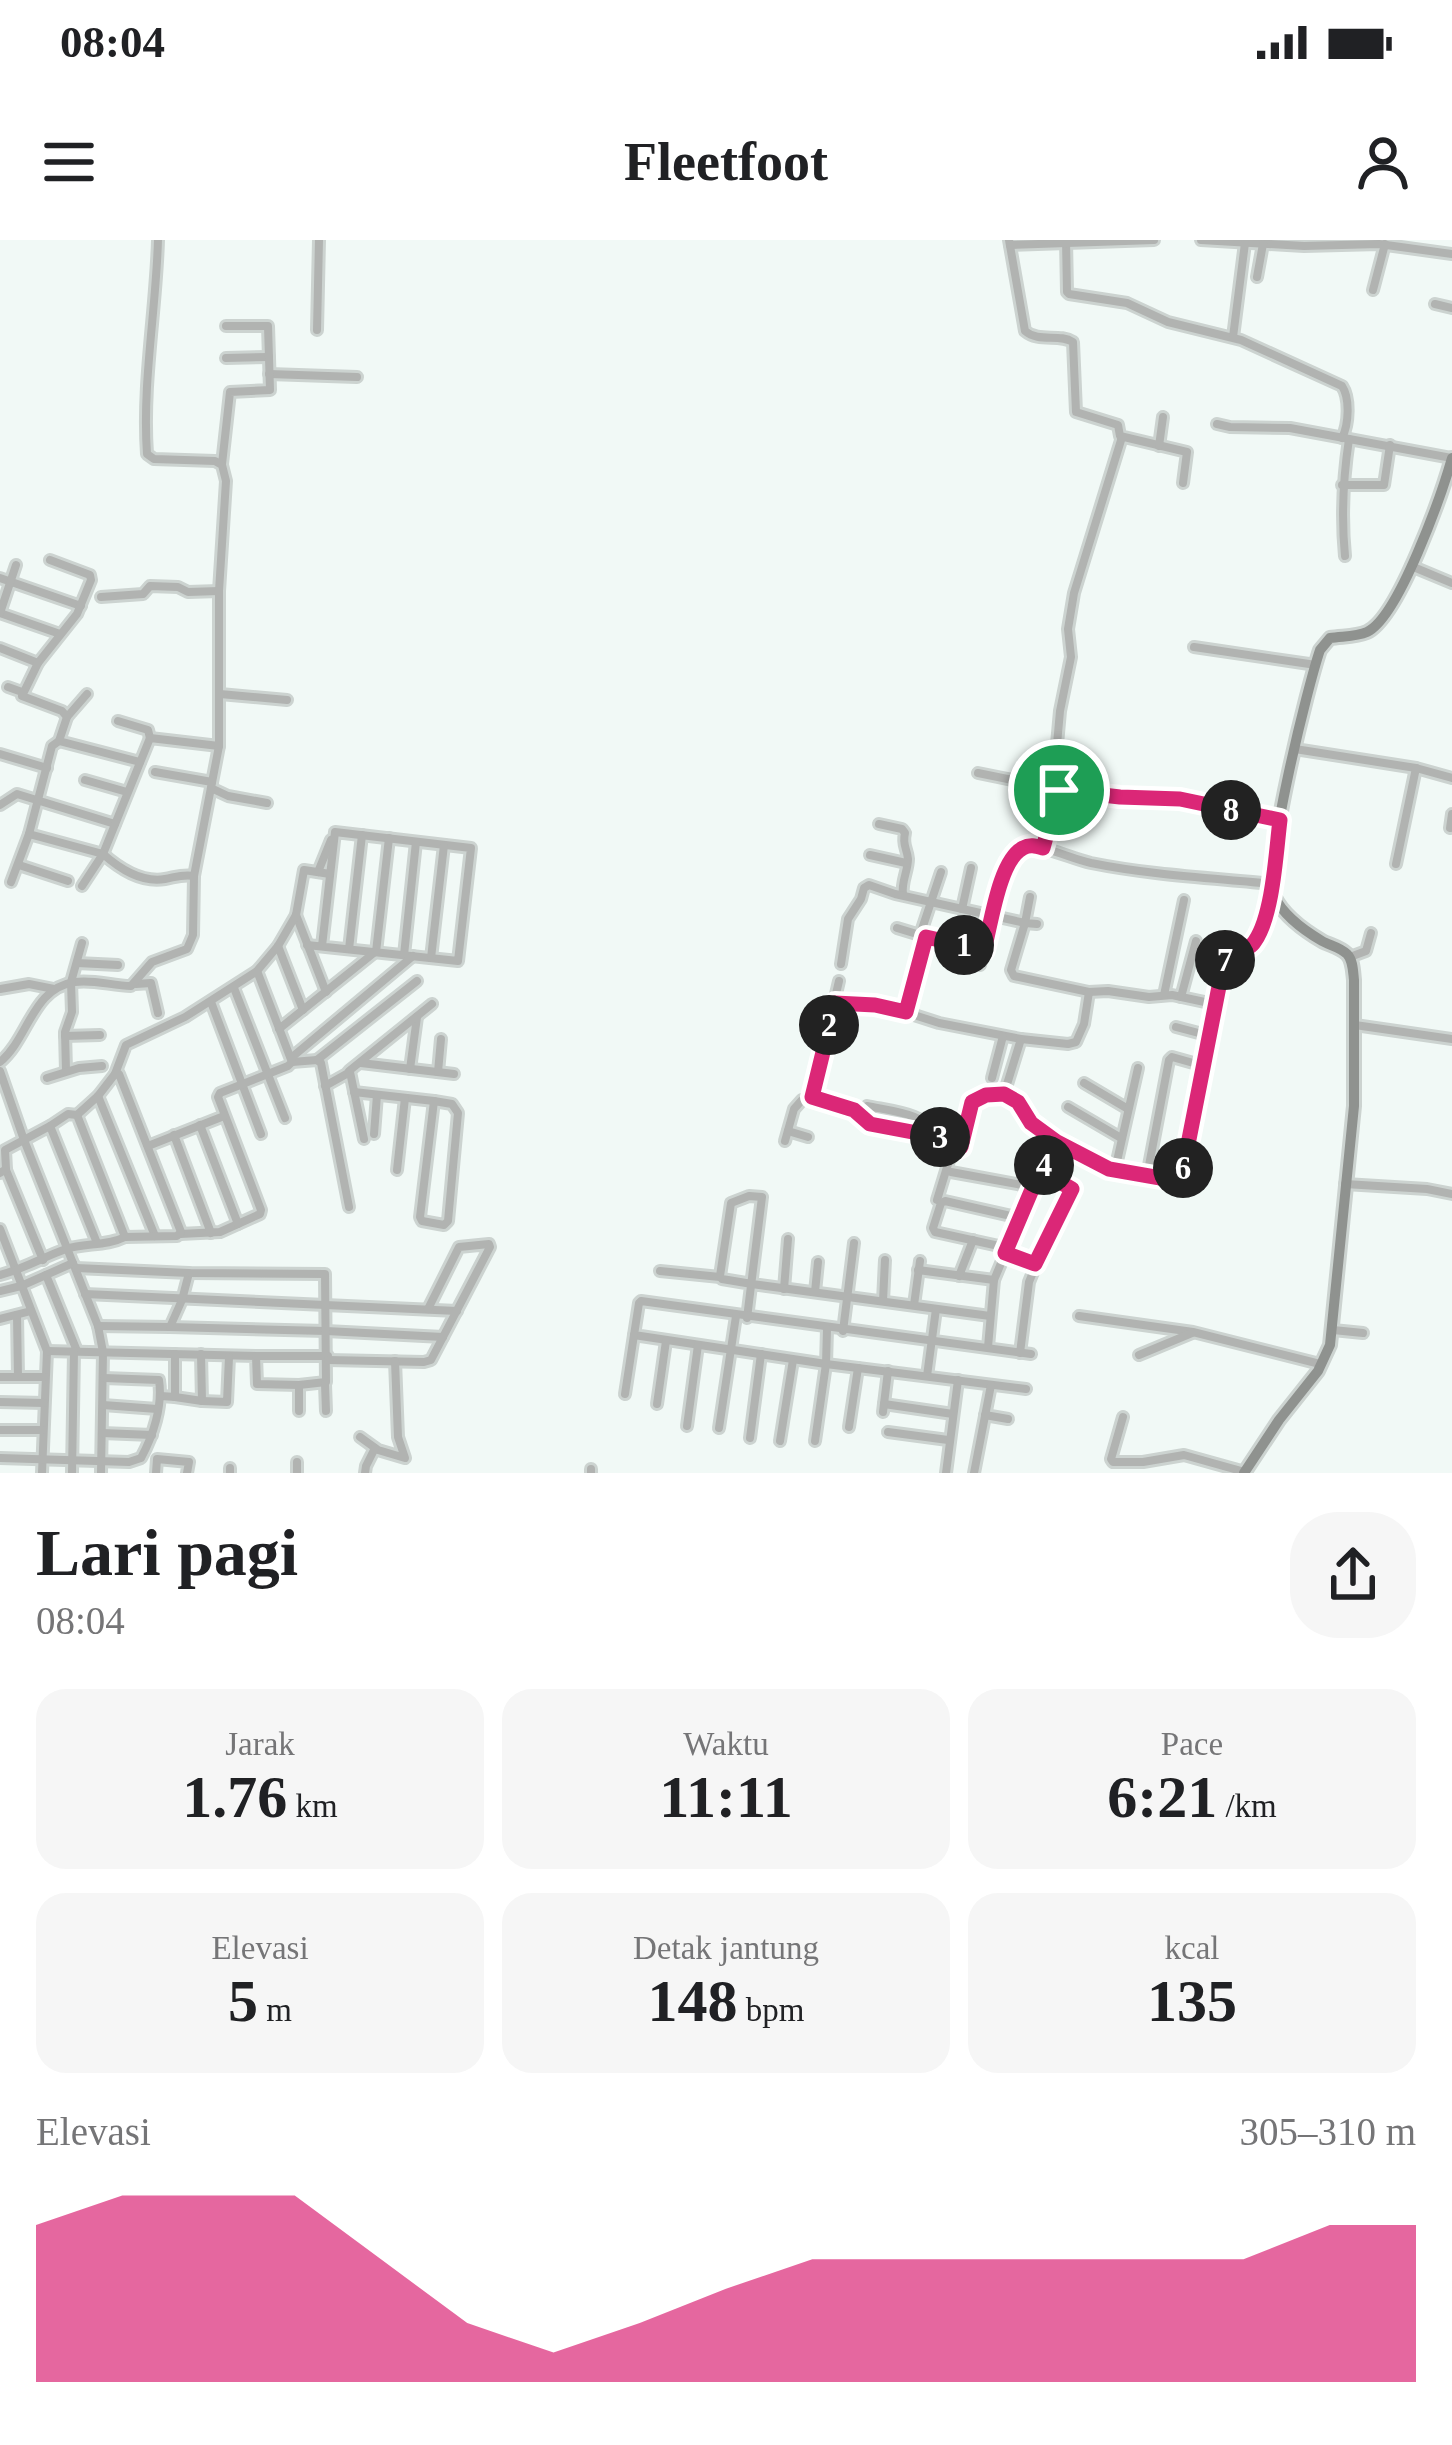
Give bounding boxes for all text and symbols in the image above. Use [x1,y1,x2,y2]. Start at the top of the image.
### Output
text: 08:04 [60,17,165,67]
icon: menu [36,129,102,195]
icon: person [1350,129,1416,195]
text: Fleetfoot [624,132,828,192]
pin [1008,739,1110,841]
icon: arrive [1026,757,1092,823]
pin: 8 [1201,780,1261,840]
text: 8 [1223,792,1239,828]
pin: 1 [934,915,994,975]
text: 1 [956,927,972,963]
pin: 7 [1195,930,1255,990]
text: 7 [1217,942,1233,978]
pin: 2 [799,995,859,1055]
text: 2 [821,1007,837,1043]
pin: 3 [910,1107,970,1167]
text: 3 [932,1119,948,1155]
pin: 4 [1014,1135,1074,1195]
pin: 6 [1153,1138,1213,1198]
text: 4 [1036,1147,1052,1183]
text: 6 [1175,1150,1191,1186]
button: share [1290,1512,1416,1638]
text: Lari pagi [36,1516,298,1589]
text: 08:04 [36,1599,125,1642]
text: Jarak [225,1726,295,1762]
text: Waktu [683,1726,769,1762]
text: Pace [1161,1726,1223,1762]
text: 1.76 [182,1764,287,1830]
text: 11:11 [659,1764,793,1830]
text: 6:21 [1107,1764,1217,1830]
text: km [287,1788,338,1824]
text: /km [1217,1788,1277,1824]
text: Elevasi [211,1930,309,1966]
text: Detak jantung [633,1930,819,1966]
text: kcal [1165,1930,1219,1966]
text: 5 [228,1968,258,2034]
text: 148 [648,1968,738,2034]
text: 135 [1147,1968,1237,2034]
text: m [258,1992,292,2028]
text: bpm [738,1992,804,2028]
text: Elevasi [36,2110,151,2153]
text: 305–310 m [1239,2110,1416,2153]

